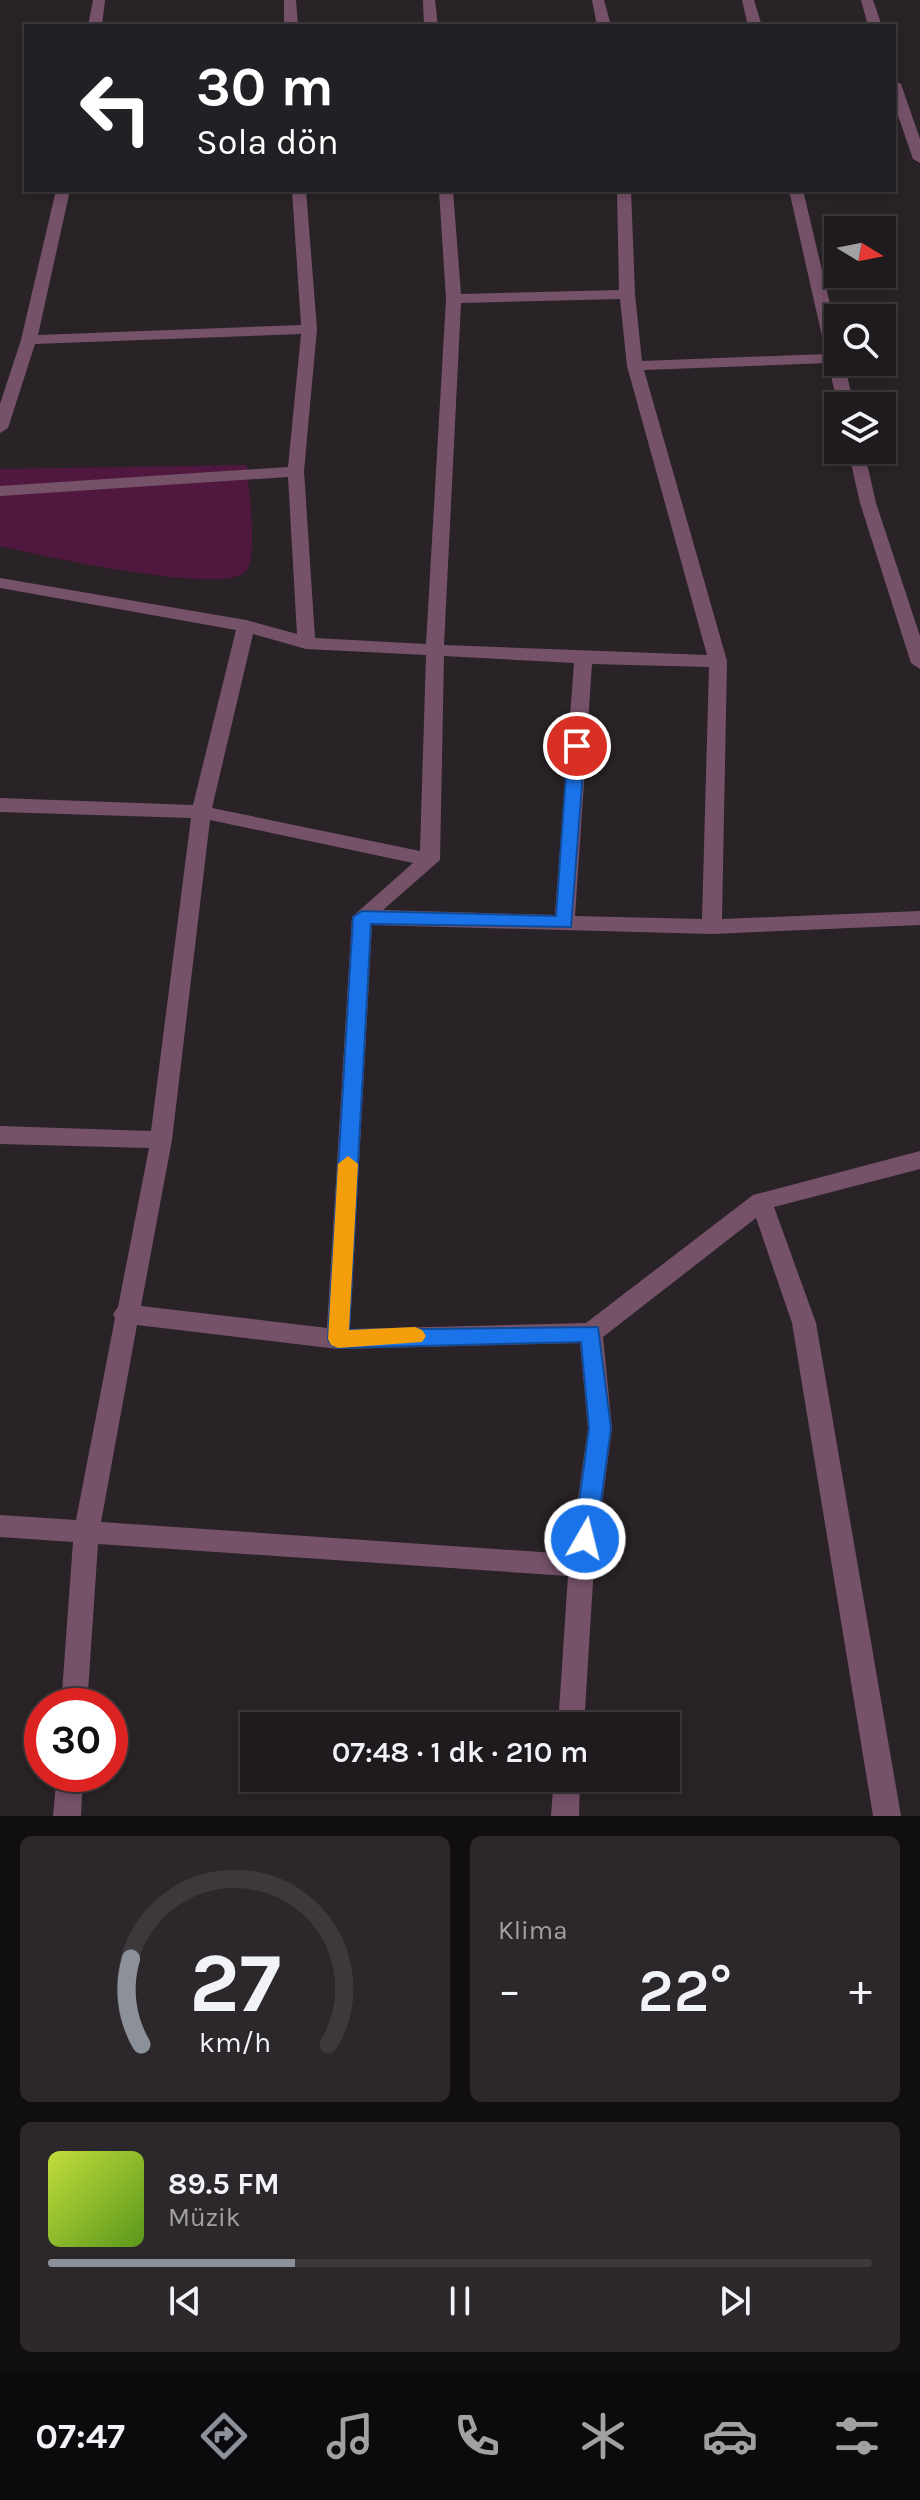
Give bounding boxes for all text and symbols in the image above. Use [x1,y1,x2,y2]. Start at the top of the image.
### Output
text: 30 m [196,54,334,119]
icon: left [64,56,168,160]
text: Sola dön [196,121,339,163]
north arrow [824,216,896,288]
map controls [824,216,896,464]
button: search [824,304,896,376]
button: layers [824,392,896,464]
pin [543,712,611,780]
icon: arrive [555,724,599,768]
position arrow [543,1497,627,1581]
speed limit sign: 30 [24,1688,128,1792]
text: 07:48 · 1 dk · 210 m [332,1734,588,1770]
text: Klima [498,1915,567,1946]
text: 27 [189,1935,281,2032]
text: 22° [638,1956,732,2026]
text: − [498,1965,521,2016]
text: + [849,1965,872,2016]
text: km/h [199,2026,271,2059]
text: 89.5 FM [168,2166,280,2202]
text: Müzik [168,2202,241,2233]
icon: previous [163,2279,207,2323]
icon: pause [438,2279,482,2323]
icon: next [713,2279,757,2323]
icon: directions [196,2408,252,2464]
icon: music [322,2408,378,2464]
icon: phone [449,2408,505,2464]
icon: climate [575,2408,631,2464]
icon: car [702,2408,758,2464]
icon: filters [829,2408,885,2464]
text: 07:47 [35,2415,125,2457]

